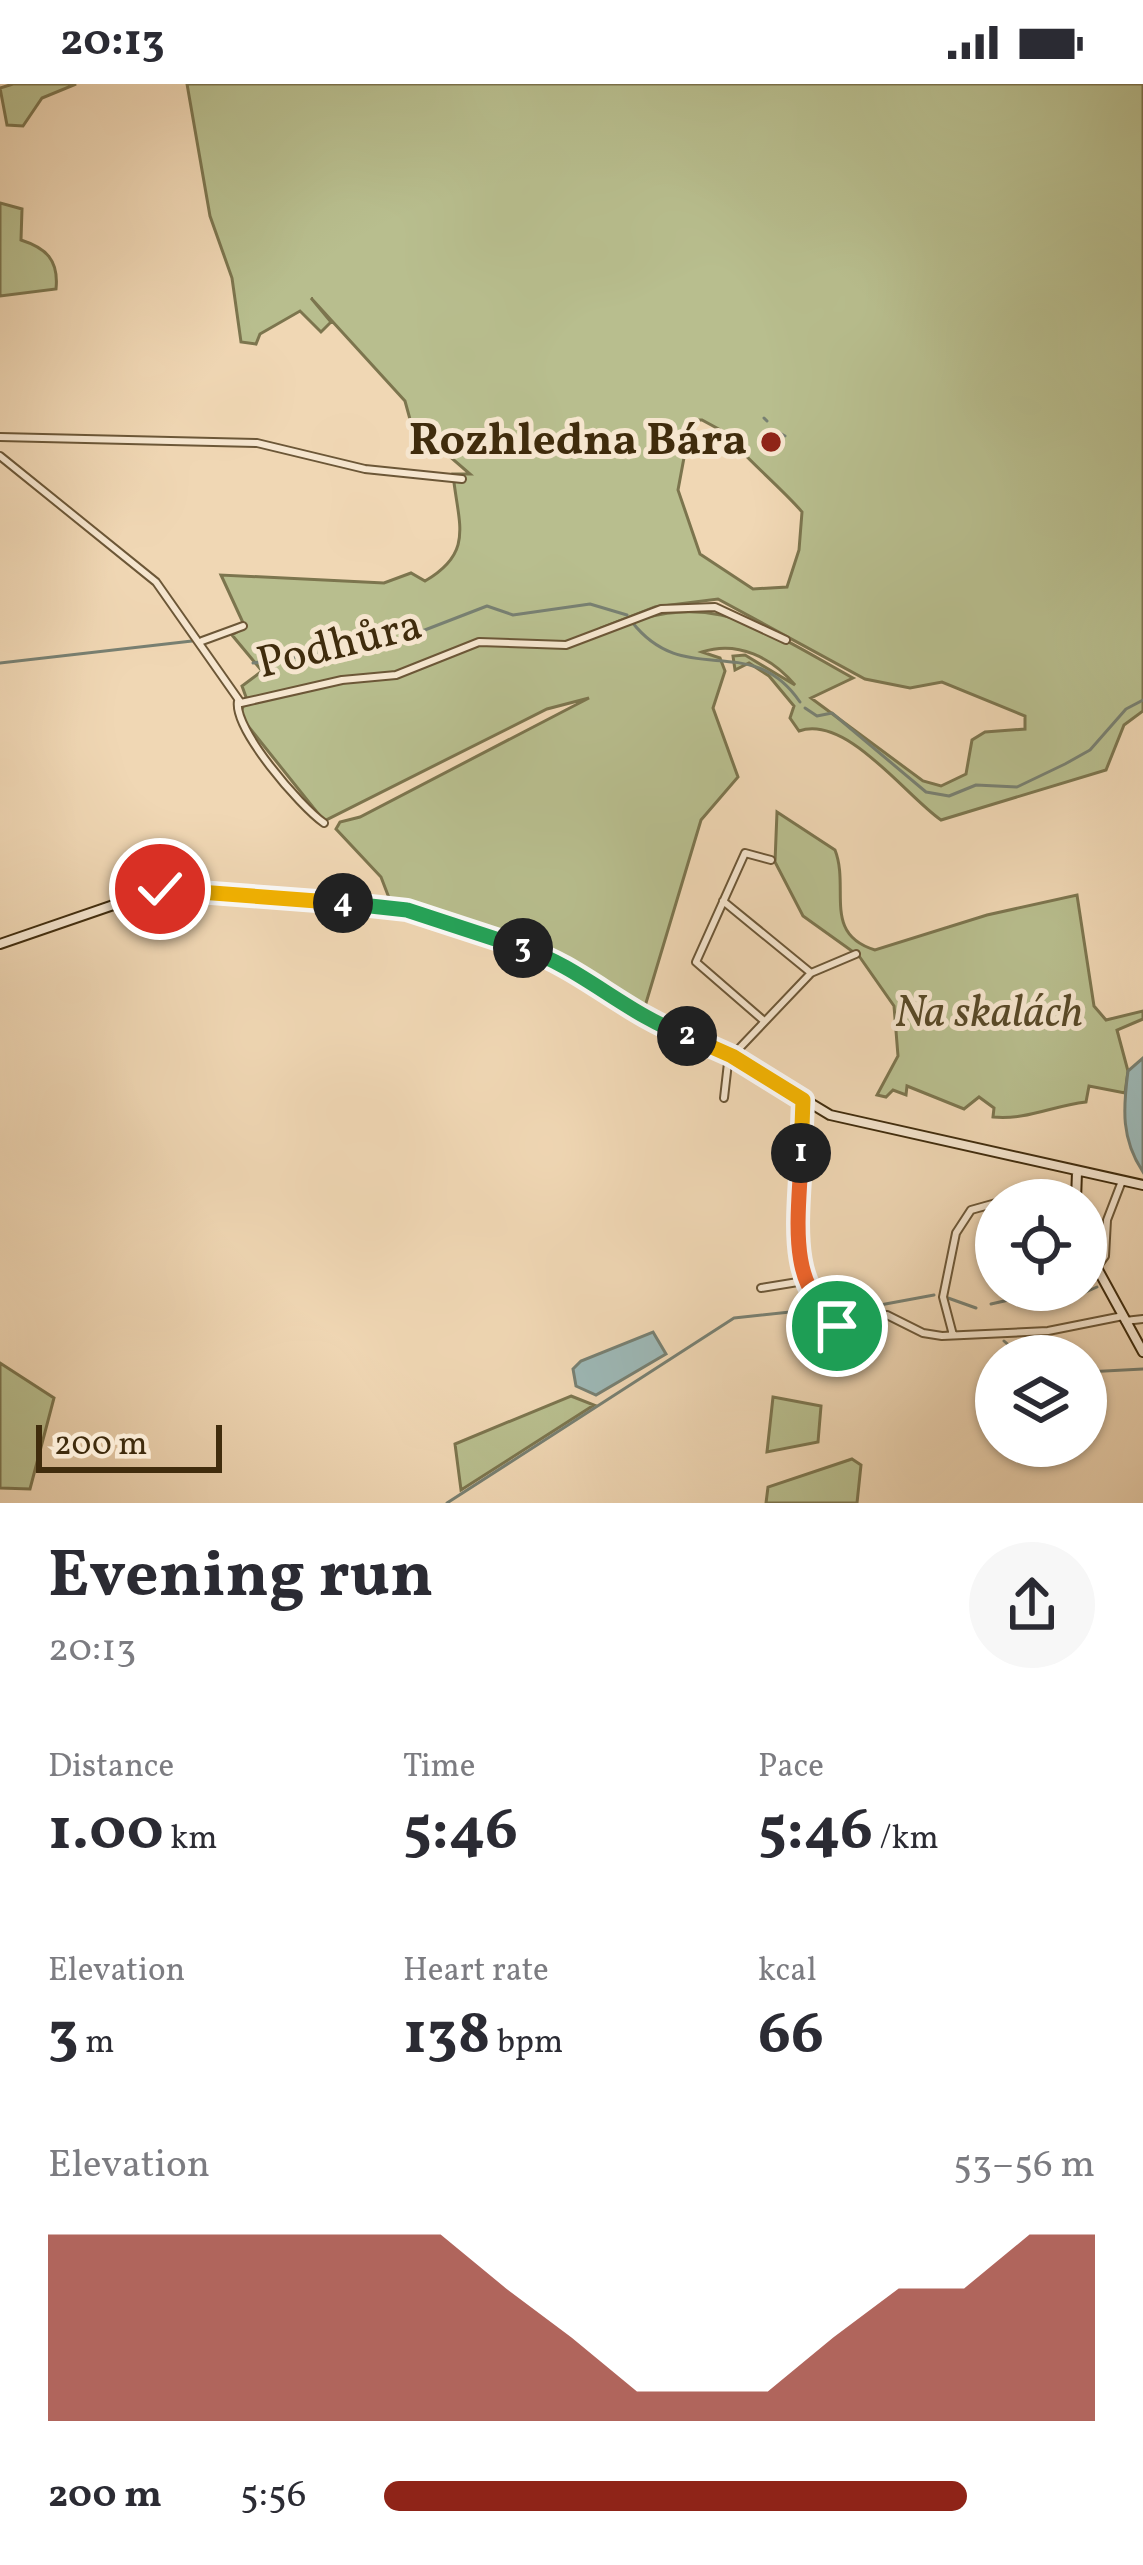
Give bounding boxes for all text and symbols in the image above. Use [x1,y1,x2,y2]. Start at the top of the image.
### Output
text: 20:13 [60,11,165,74]
place label: Rozhledna Bára [409,411,747,474]
marker: Rozhledna Bára [758,429,784,455]
street label: Podhůra [251,595,429,697]
pin [109,838,211,940]
icon: check [127,856,193,922]
pin: 4 [313,873,373,933]
text: 4 [333,880,353,926]
pin: 3 [493,918,553,978]
text: 3 [515,925,531,971]
park label: Na skalách [895,983,1083,1046]
pin: 2 [657,1006,717,1066]
text: 2 [678,1013,696,1059]
pin: 1 [771,1123,831,1183]
text: 1 [794,1130,808,1176]
map controls [975,1179,1107,1467]
button: locate [975,1179,1107,1311]
pin [786,1275,888,1377]
icon: arrive [804,1293,870,1359]
button: layers [975,1335,1107,1467]
scale bar [36,1419,222,1472]
text: 200 m [54,1423,148,1469]
text: Evening run [48,1532,434,1624]
button: share [969,1542,1095,1668]
text: 20:13 [48,1623,136,1677]
text: Distance [48,1745,174,1791]
text: Time [403,1745,475,1791]
text: Pace [758,1745,824,1791]
text: 1.00 [48,1791,164,1874]
text: 5:46 [403,1791,518,1874]
text: 5:46 [758,1791,873,1874]
text: km [164,1817,217,1863]
text: /km [873,1817,939,1863]
text: Elevation [48,1949,185,1995]
text: Heart rate [403,1949,549,1995]
text: kcal [758,1949,817,1995]
text: 3 [48,1995,79,2078]
text: 138 [403,1995,490,2078]
text: 66 [758,1995,824,2078]
text: m [79,2021,114,2067]
text: bpm [490,2021,563,2067]
text: Elevation [48,2139,210,2193]
text: 53–56 m [953,2139,1095,2193]
text: 200 m [48,2469,162,2523]
text: 5:56 [240,2469,306,2523]

